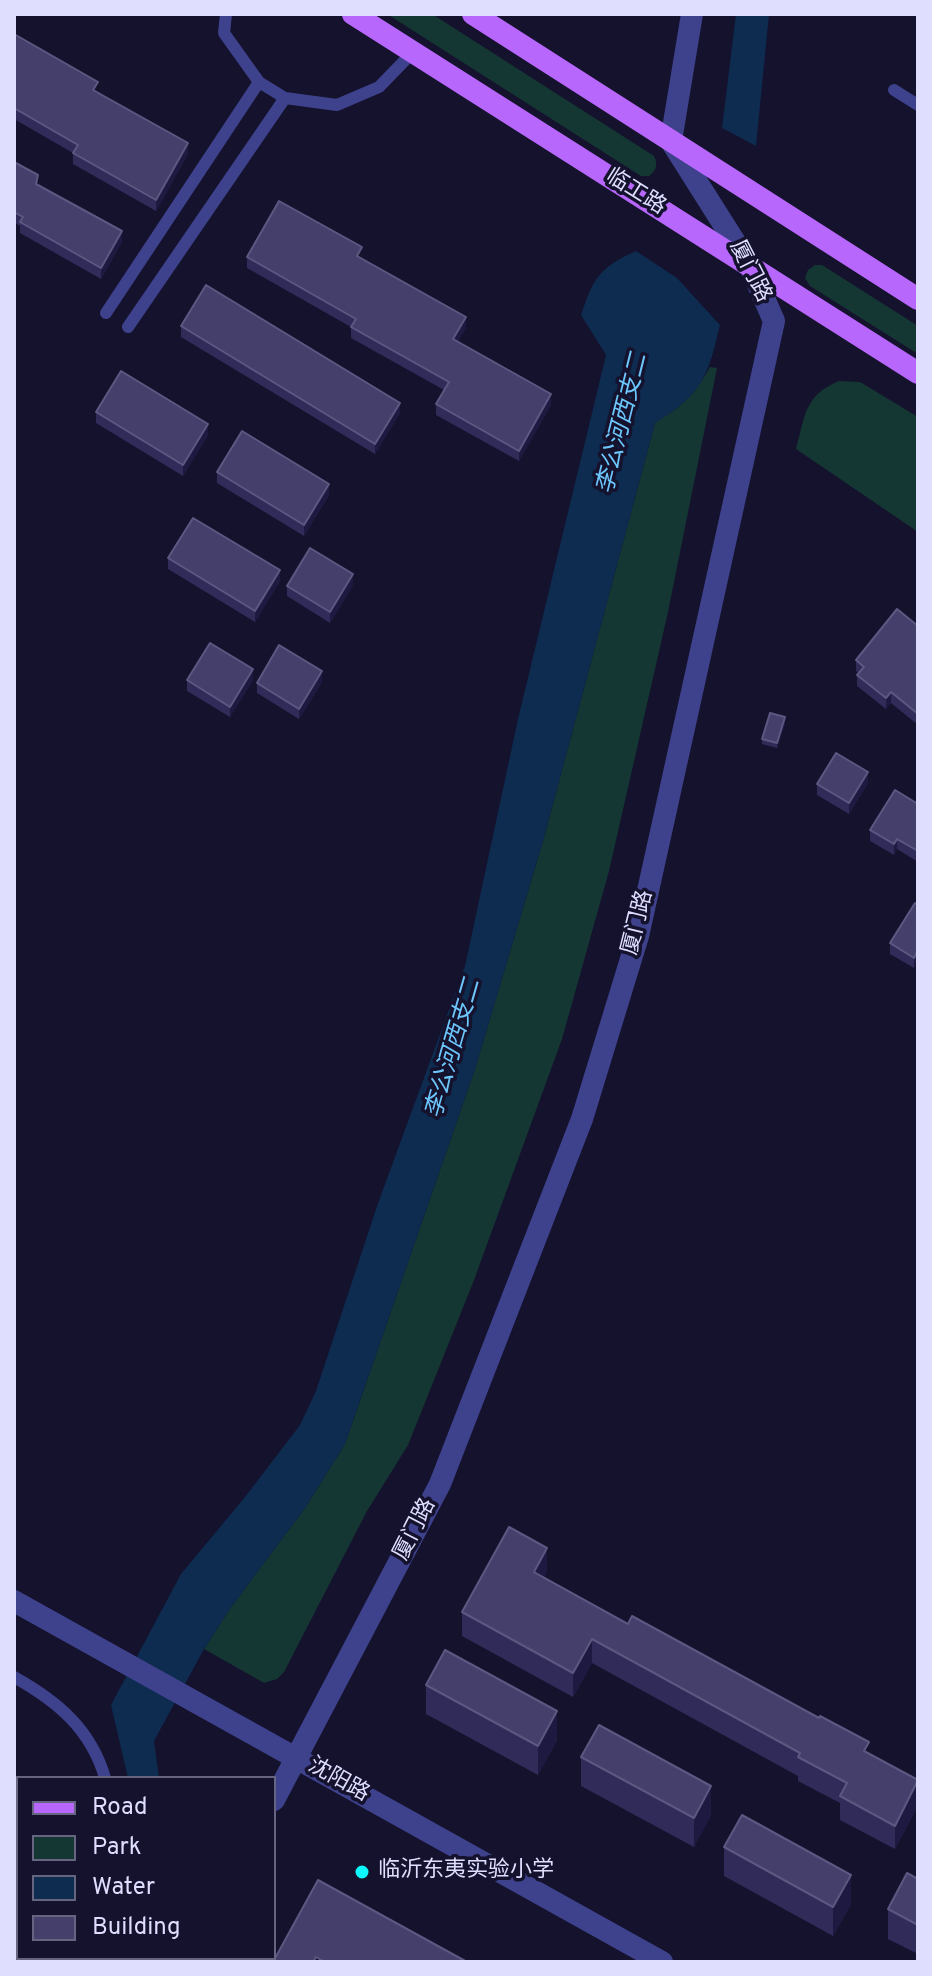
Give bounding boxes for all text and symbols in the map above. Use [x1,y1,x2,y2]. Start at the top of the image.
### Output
street label: 临工路 [600,164,670,222]
street label: 厦门路 [722,237,776,307]
water label: 李公河西支二 [593,351,655,497]
street label: 厦门路 [618,888,660,958]
water label: 李公河西支二 [421,976,489,1122]
street label: 厦门路 [389,1495,443,1565]
street label: 沈阳路 [303,1753,373,1809]
legend [16,1776,276,1960]
text: Road [92,1793,148,1823]
text: Park [92,1833,142,1863]
place label: 临沂东夷实验小学 [378,1859,554,1885]
marker: 临沂东夷实验小学 [353,1863,371,1881]
text: Water [92,1873,155,1903]
text: Building [92,1913,181,1943]

